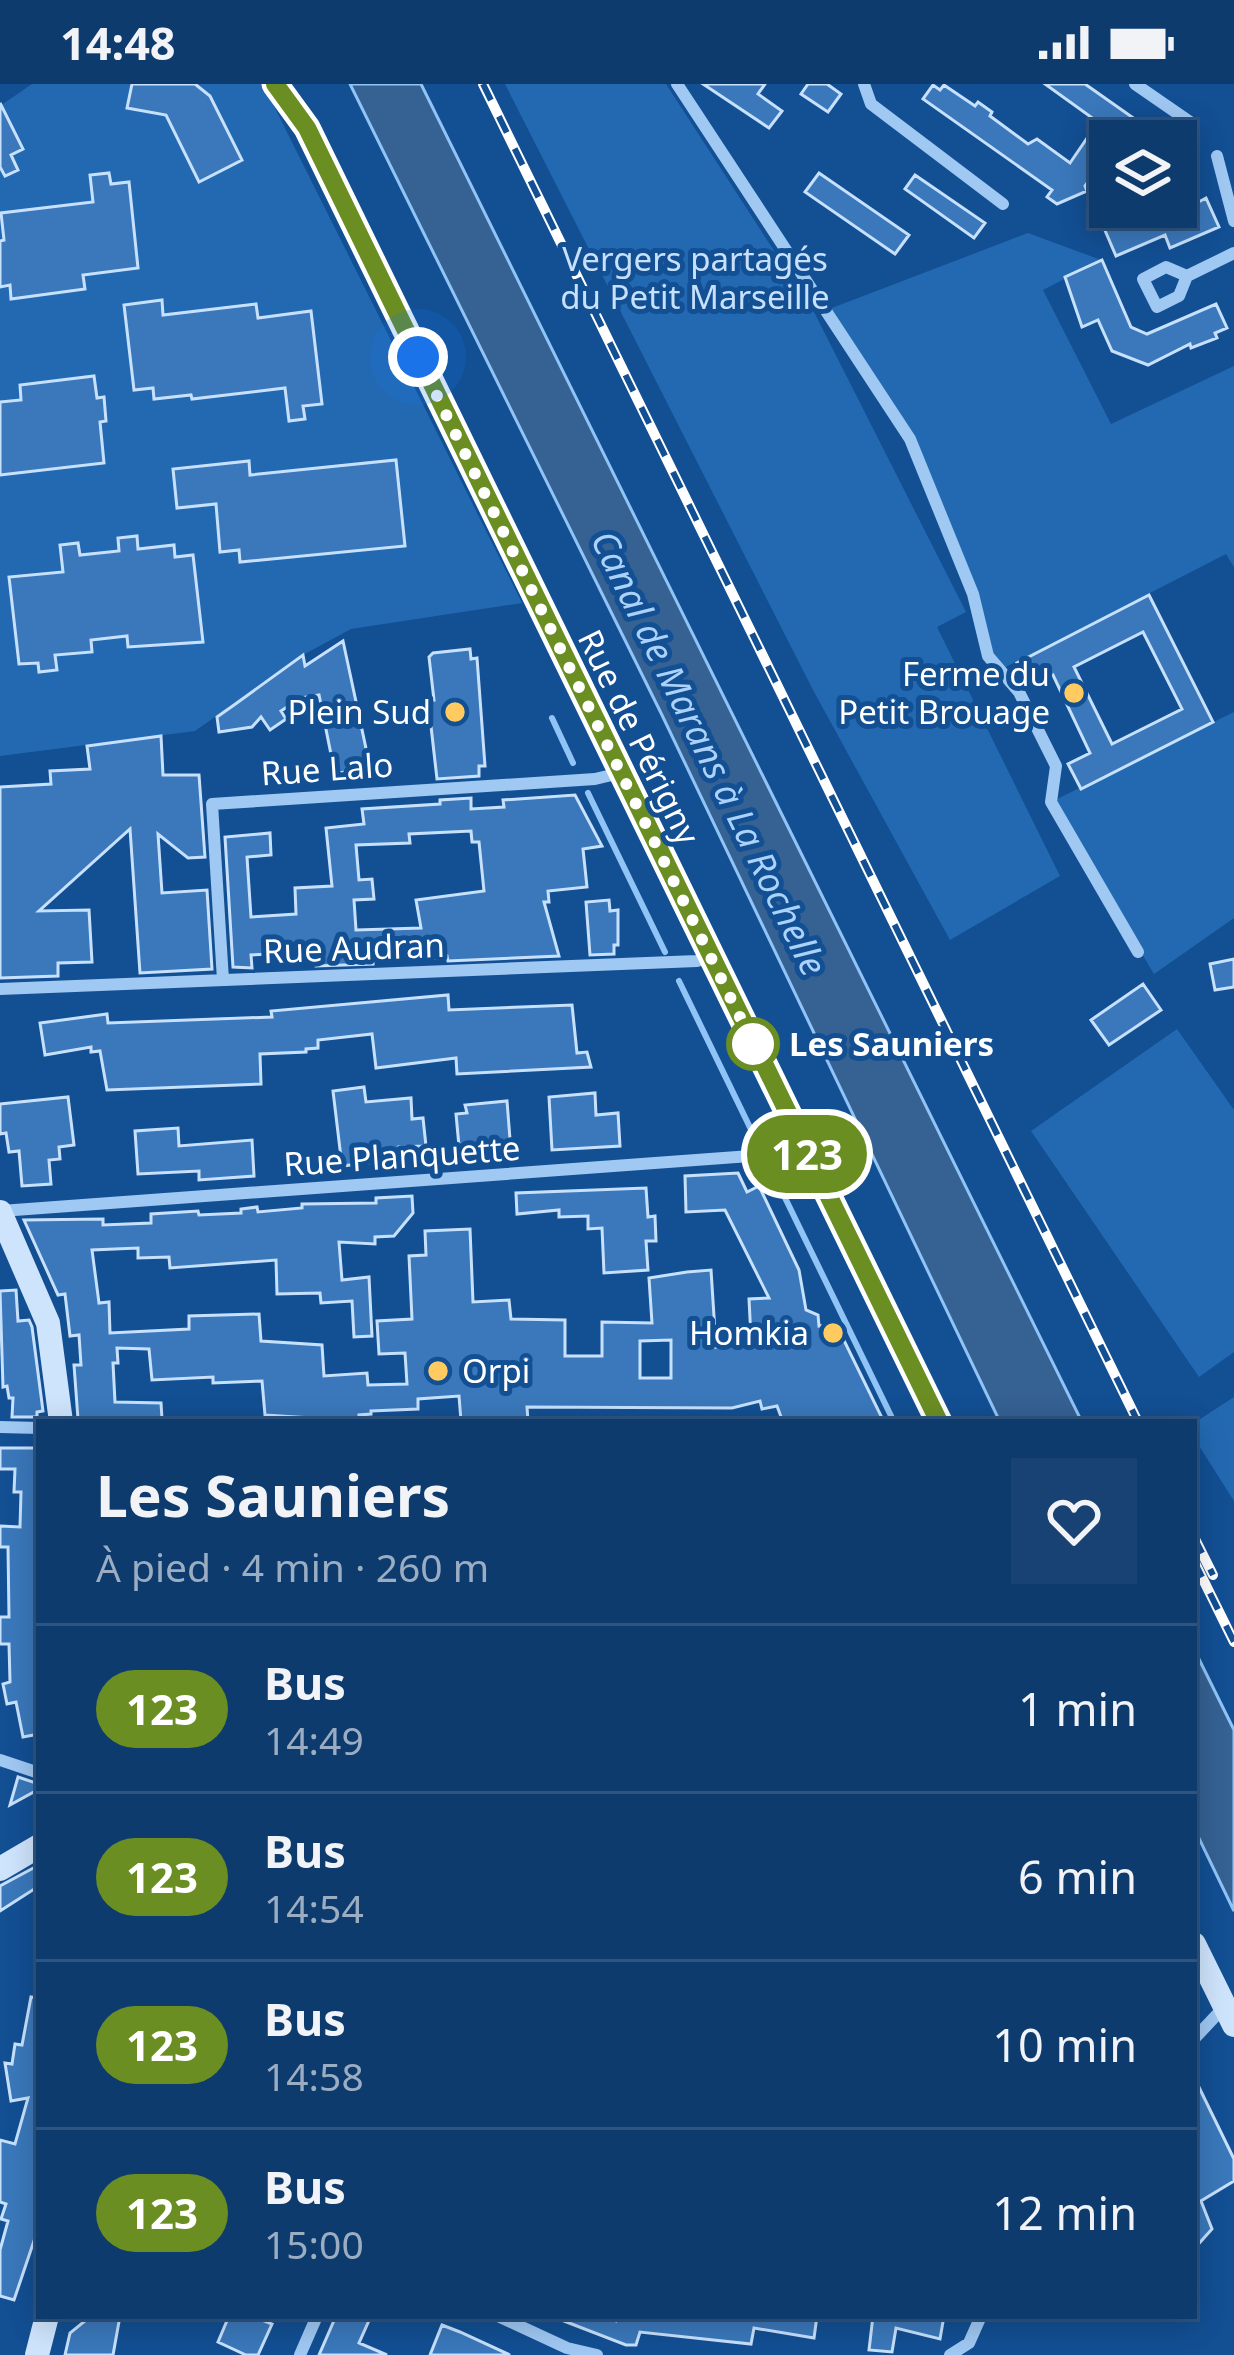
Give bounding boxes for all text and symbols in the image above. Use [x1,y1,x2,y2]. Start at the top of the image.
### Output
text: 14:48 [60,12,176,73]
map controls [1089,120,1197,228]
button: layers [1089,120,1197,228]
park label: Vergers partagés du Petit Marseille [560,236,830,319]
your location [388,327,448,387]
water label: Canal de Marans à La Rochelle [580,522,839,984]
street label: Rue de Périgny [568,622,711,852]
place label: Ferme du Petit Brouage [838,651,1050,734]
marker: Ferme du Petit Brouage [1061,680,1087,706]
place label: Plein Sud [288,689,431,734]
marker: Plein Sud [442,699,468,725]
street label: Rue Lalo [259,741,395,796]
street label: Rue Audran [262,922,446,973]
marker: Les Sauniers [728,1019,778,1069]
place label: Les Sauniers [789,1021,994,1066]
line badge: 123 [738,1115,876,1193]
street label: Rue Planquette [282,1125,522,1186]
text: 123 [771,1125,843,1182]
place label: Homkia [689,1310,809,1355]
marker: Homkia [820,1320,846,1346]
place label: Orpi [462,1348,530,1393]
marker: Orpi [425,1358,451,1384]
text: Les Sauniers [96,1456,450,1534]
button: heart [1011,1458,1137,1584]
text: À pied · 4 min · 260 m [96,1540,489,1593]
text: Bus [264,1652,346,1713]
text: 1 min [1018,1678,1137,1739]
text: 123 [126,1680,198,1737]
text: 14:49 [264,1713,364,1766]
text: Bus [264,1820,346,1881]
text: 6 min [1018,1846,1137,1907]
text: 123 [126,1848,198,1905]
text: 14:54 [264,1881,364,1934]
text: Bus [264,1988,346,2049]
text: 10 min [992,2014,1137,2075]
text: 123 [126,2016,198,2073]
text: 14:58 [264,2049,364,2102]
text: Bus [264,2156,346,2217]
text: 12 min [992,2182,1137,2243]
text: 123 [126,2184,198,2241]
text: 15:00 [264,2217,364,2270]

